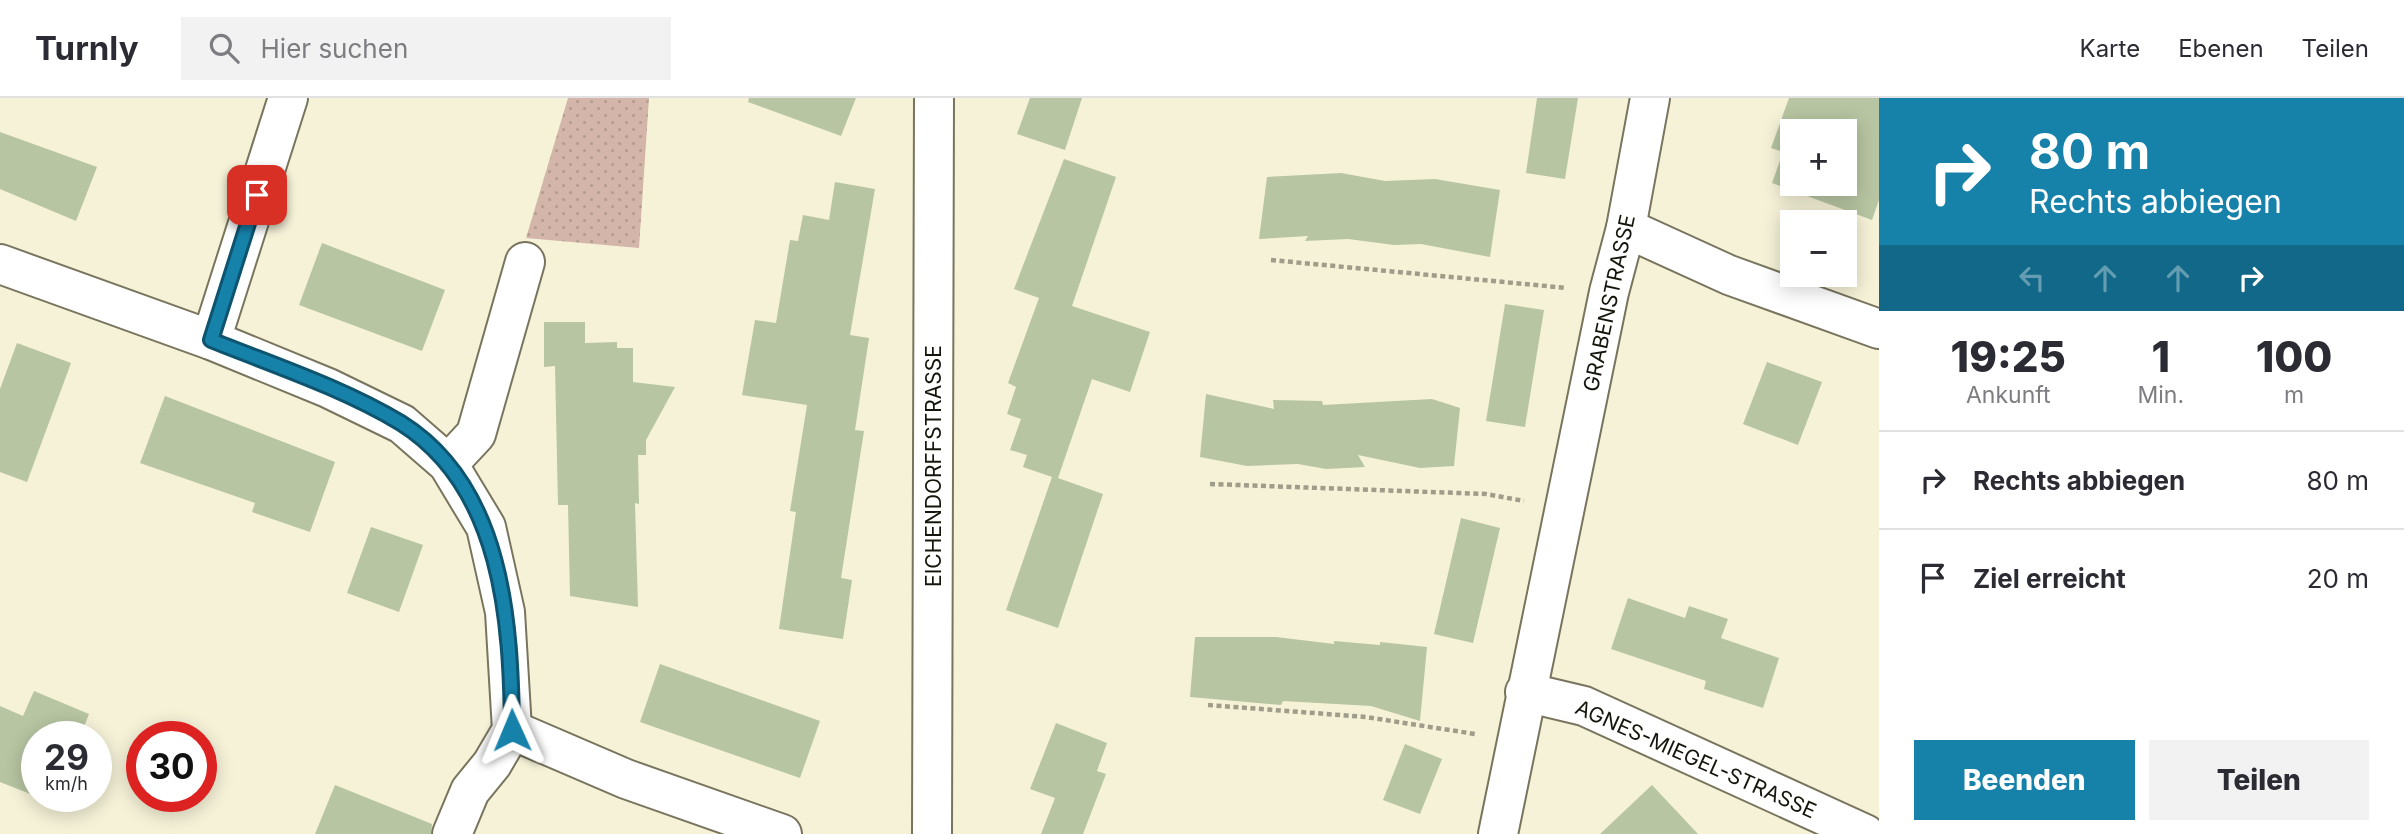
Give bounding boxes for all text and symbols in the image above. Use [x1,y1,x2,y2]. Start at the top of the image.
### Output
search box [181,17,671,80]
text: Turnly [35,28,139,68]
icon: search [205,29,243,67]
text: Hier suchen [261,33,408,64]
text: Karte [2080,34,2140,63]
text: Ebenen [2178,34,2264,63]
text: Teilen [2302,34,2369,63]
map controls [1780,119,1857,287]
button: + [1780,119,1857,196]
text: 80 m [2029,122,2150,181]
icon: right [1914,126,2005,217]
pin [227,165,287,225]
icon: arrive [238,176,276,214]
text: Rechts abbiegen [2029,182,2282,221]
button: − [1780,210,1857,287]
street label: GRABENSTRASSE [1578,212,1640,394]
icon: left [2013,259,2051,297]
icon: ahead [2086,259,2124,297]
icon: ahead [2159,259,2197,297]
icon: right [2232,259,2270,297]
text: 19:25 [1951,331,2066,382]
text: 1 [2152,331,2170,382]
text: 100 [2256,331,2332,382]
street label: EICHENDORFFSTRASSE [921,345,946,587]
text: Ankunft [1966,381,2051,409]
text: Min. [2138,381,2184,409]
text: m [2284,381,2304,409]
icon: right [1914,461,1952,499]
text: Rechts abbiegen [1973,465,2185,496]
text: 80 m [2306,465,2369,496]
icon: arrive [1914,559,1952,597]
text: Ziel erreicht [1973,563,2126,594]
text: 20 m [2307,563,2369,594]
position arrow [475,693,549,767]
street label: AGNES-MIEGEL-STRASSE [1572,695,1820,823]
speed limit sign: 30 [126,721,217,812]
text: 29 [44,736,89,778]
button: Beenden [1914,740,2135,820]
button: Teilen [2149,740,2369,820]
text: km/h [45,773,88,794]

